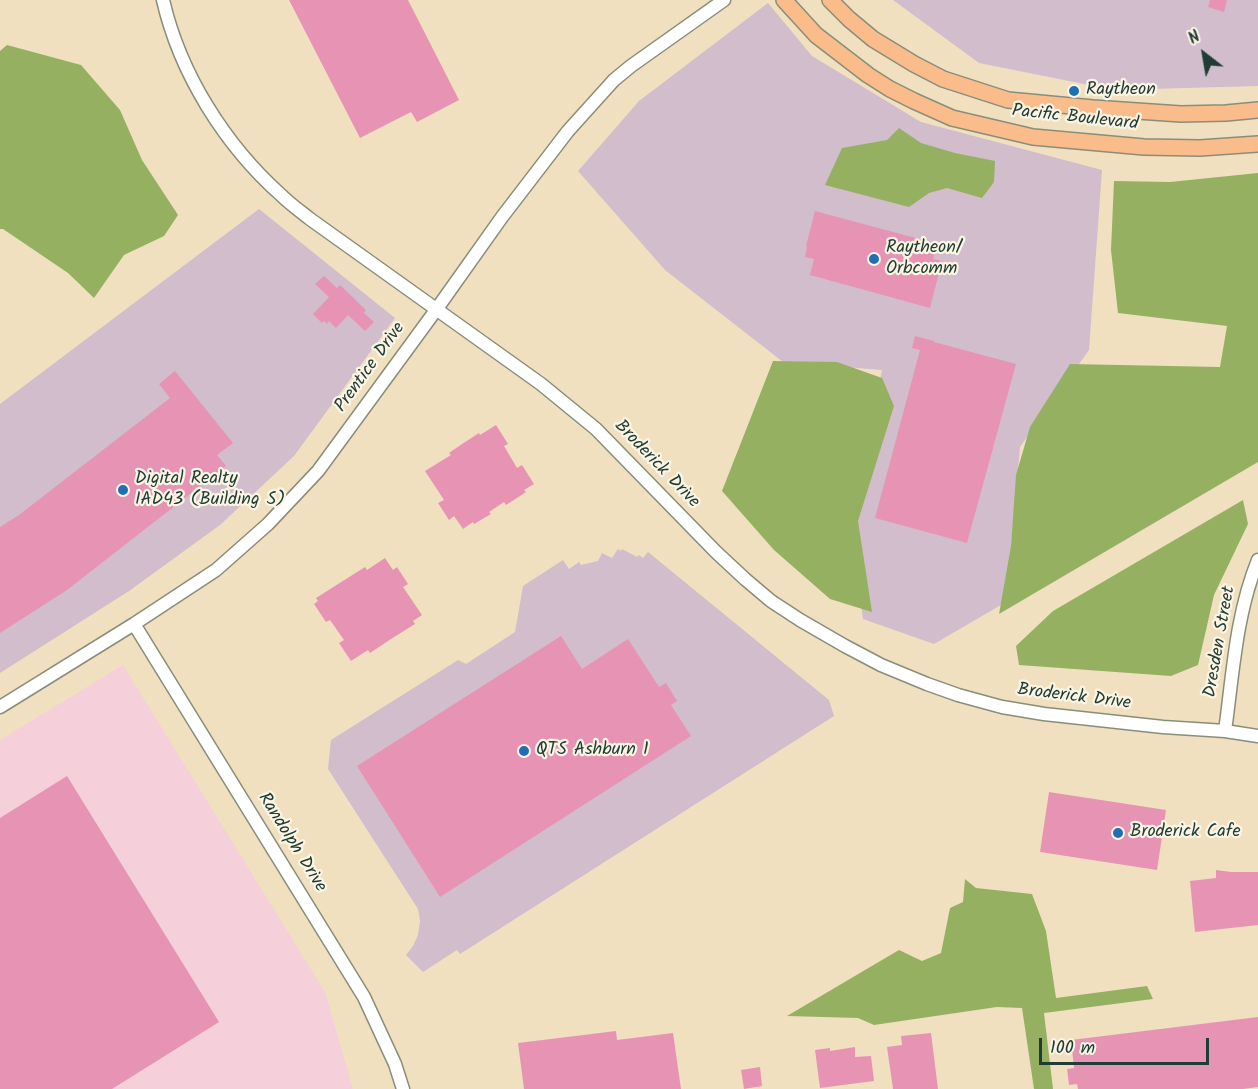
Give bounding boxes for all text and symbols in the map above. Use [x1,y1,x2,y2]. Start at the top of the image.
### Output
north arrow [1174,24,1234,84]
text: N [1184,25,1205,51]
place label: Raytheon [1086,80,1156,102]
marker: Raytheon [1067,84,1081,98]
street label: Pacific Boulevard [1011,102,1139,136]
place label: Raytheon/ Orbcomm [886,238,962,280]
marker: Raytheon/ Orbcomm [867,252,881,266]
street label: Prentice Drive [331,319,411,417]
street label: Broderick Drive [609,416,703,514]
place label: Digital Realty IAD43 (Building S) [135,469,285,512]
marker: Digital Realty IAD43 (Building S) [116,483,130,497]
street label: Dresden Street [1201,585,1241,699]
street label: Broderick Drive [1016,680,1132,716]
place label: QTS Ashburn 1 [536,740,649,762]
marker: QTS Ashburn 1 [517,744,531,758]
street label: Randolph Drive [252,789,330,897]
place label: Broderick Cafe [1130,822,1241,844]
marker: Broderick Cafe [1111,826,1125,840]
scale bar [1042,1026,1212,1064]
text: 100 m [1050,1034,1095,1063]

